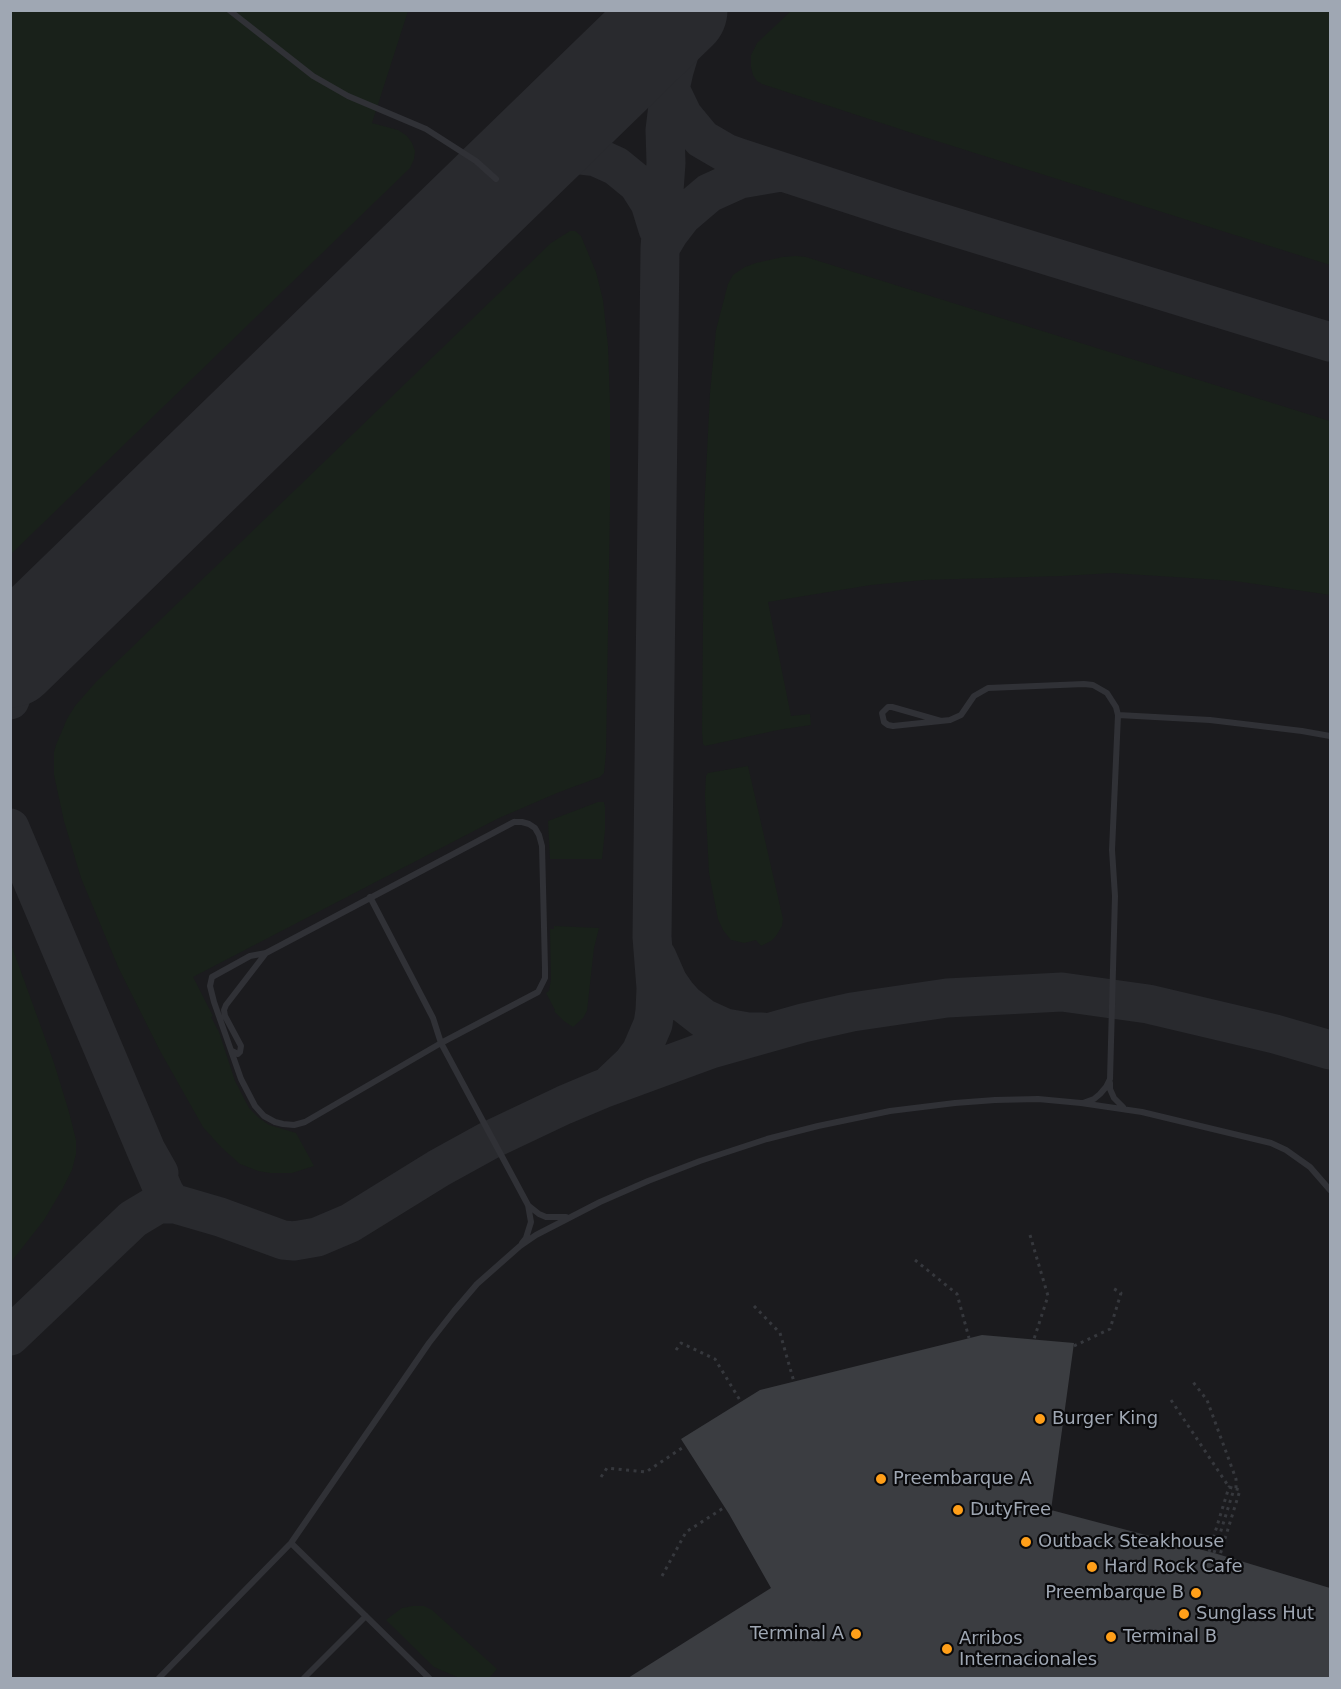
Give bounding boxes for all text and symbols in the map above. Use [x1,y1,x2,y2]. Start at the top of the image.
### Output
place label: Burger King [1052,1408,1158,1430]
marker: Burger King [1033,1412,1047,1426]
place label: Preembarque A [893,1468,1032,1490]
marker: Preembarque A [874,1472,888,1486]
place label: DutyFree [970,1499,1051,1521]
marker: DutyFree [951,1503,965,1517]
place label: Outback Steakhouse [1038,1531,1224,1553]
marker: Outback Steakhouse [1019,1535,1033,1549]
place label: Hard Rock Cafe [1104,1556,1243,1578]
marker: Hard Rock Cafe [1085,1560,1099,1574]
place label: Preembarque B [1045,1582,1184,1604]
marker: Preembarque B [1189,1586,1203,1600]
place label: Sunglass Hut [1196,1603,1314,1625]
marker: Sunglass Hut [1177,1607,1191,1621]
place label: Terminal A [750,1623,844,1645]
place label: Terminal B [1123,1626,1217,1648]
marker: Terminal A [849,1627,863,1641]
place label: Arribos Internacionales [959,1628,1097,1670]
marker: Terminal B [1104,1630,1118,1644]
marker: Arribos Internacionales [940,1642,954,1656]

